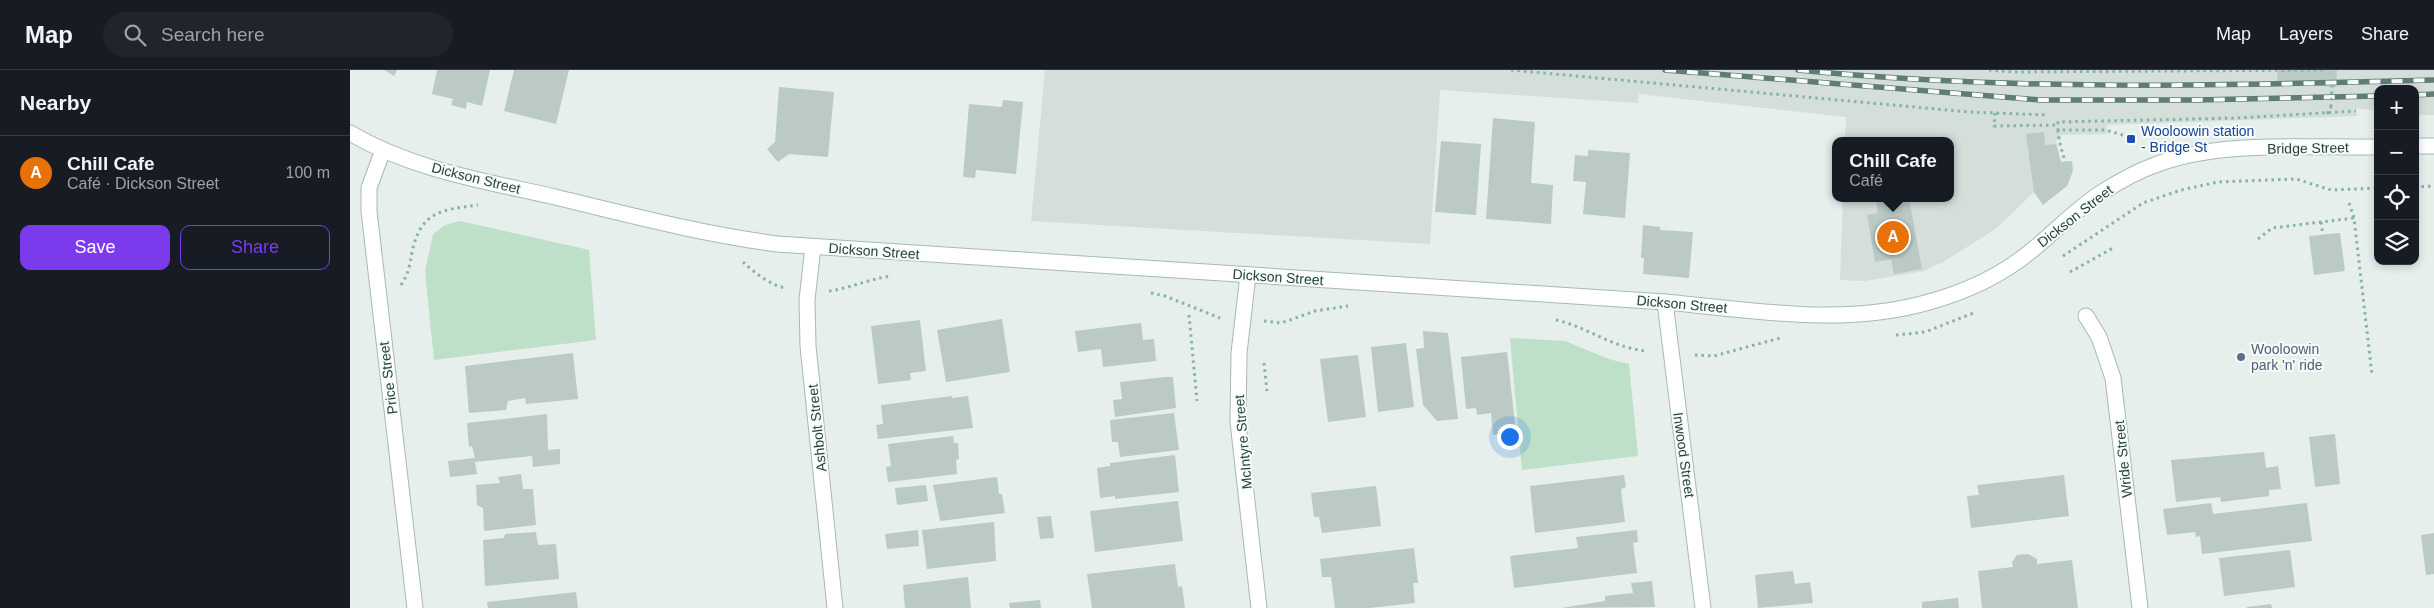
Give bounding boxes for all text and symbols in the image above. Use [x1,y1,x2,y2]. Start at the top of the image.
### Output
search box [103,12,453,57]
text: Map [25,21,73,48]
icon: search [121,21,149,49]
text: Search here [161,24,265,45]
text: Map [2216,24,2251,44]
text: Layers [2279,24,2333,44]
text: Share [2361,24,2409,44]
map controls [2374,85,2419,265]
button: + [2374,85,2419,130]
text: Nearby [20,91,91,114]
place label: Wooloowin station - Bridge St [2141,123,2254,155]
button: − [2374,130,2419,175]
marker: Wooloowin station - Bridge St [2125,133,2137,145]
popup [1832,137,1954,202]
street label: Bridge Street [2267,139,2349,157]
text: Chill Cafe [1849,150,1937,171]
text: Chill Cafe [67,153,155,174]
street label: Dickson Street [430,159,522,197]
text: A [30,164,42,181]
text: 100 m [286,164,330,181]
text: Café [1849,172,1883,189]
text: Café · Dickson Street [67,175,219,192]
button: locate [2374,175,2419,220]
street label: Dickson Street [2034,182,2116,250]
pin: A [1877,218,1909,256]
button: layers [2374,220,2419,265]
button: Save [20,225,170,270]
button: Share [180,225,330,270]
street label: Dickson Street [828,240,920,262]
street label: Dickson Street [1232,266,1324,288]
street label: Dickson Street [1636,292,1728,316]
street label: Price Street [376,341,400,415]
place label: Wooloowin park 'n' ride [2251,341,2323,373]
marker: Wooloowin park 'n' ride [2235,351,2247,363]
street label: Ashbolt Street [804,383,830,473]
street label: McIntyre Street [1231,394,1255,490]
street label: Inwood Street [1670,411,1698,499]
street label: Wride Street [2111,419,2135,498]
your location [1497,424,1523,450]

